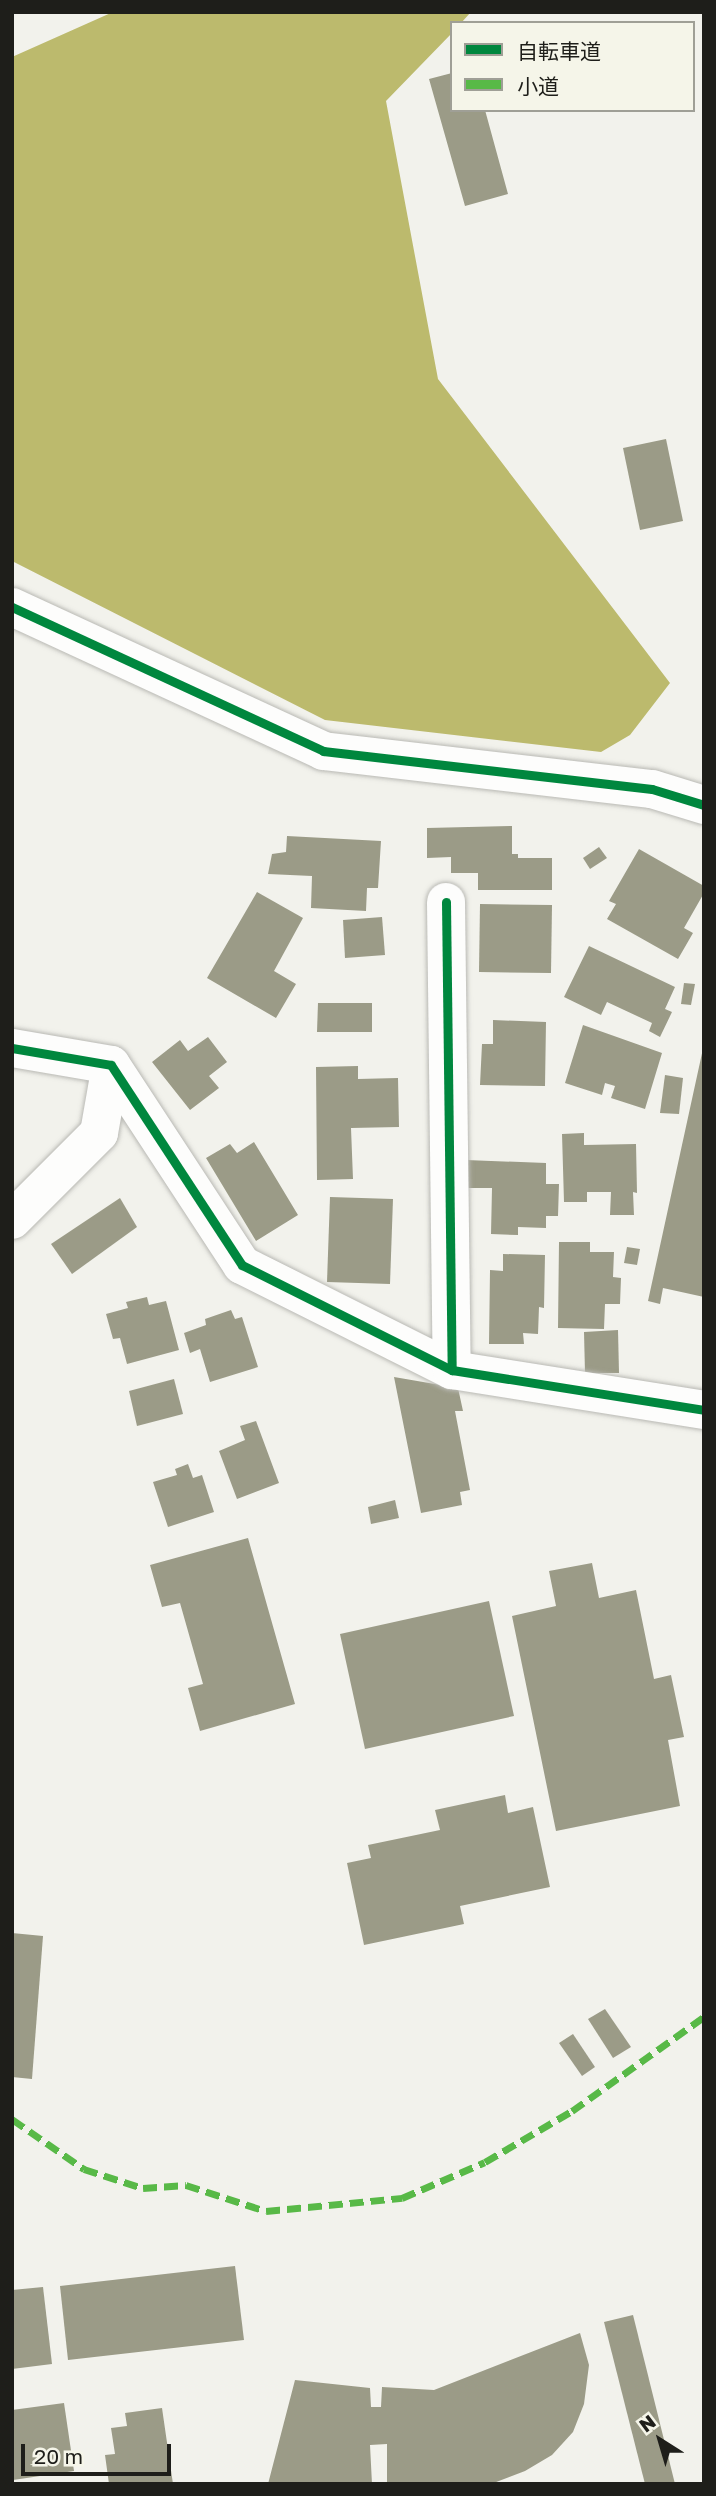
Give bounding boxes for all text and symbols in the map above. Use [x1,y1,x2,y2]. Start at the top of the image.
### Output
legend [450,21,695,112]
text: 自転車道 [517,38,601,64]
text: 小道 [517,73,559,99]
north arrow [625,2405,695,2475]
text: N [634,2409,660,2436]
scale bar [24,2430,175,2474]
text: 20 m [34,2443,83,2469]

